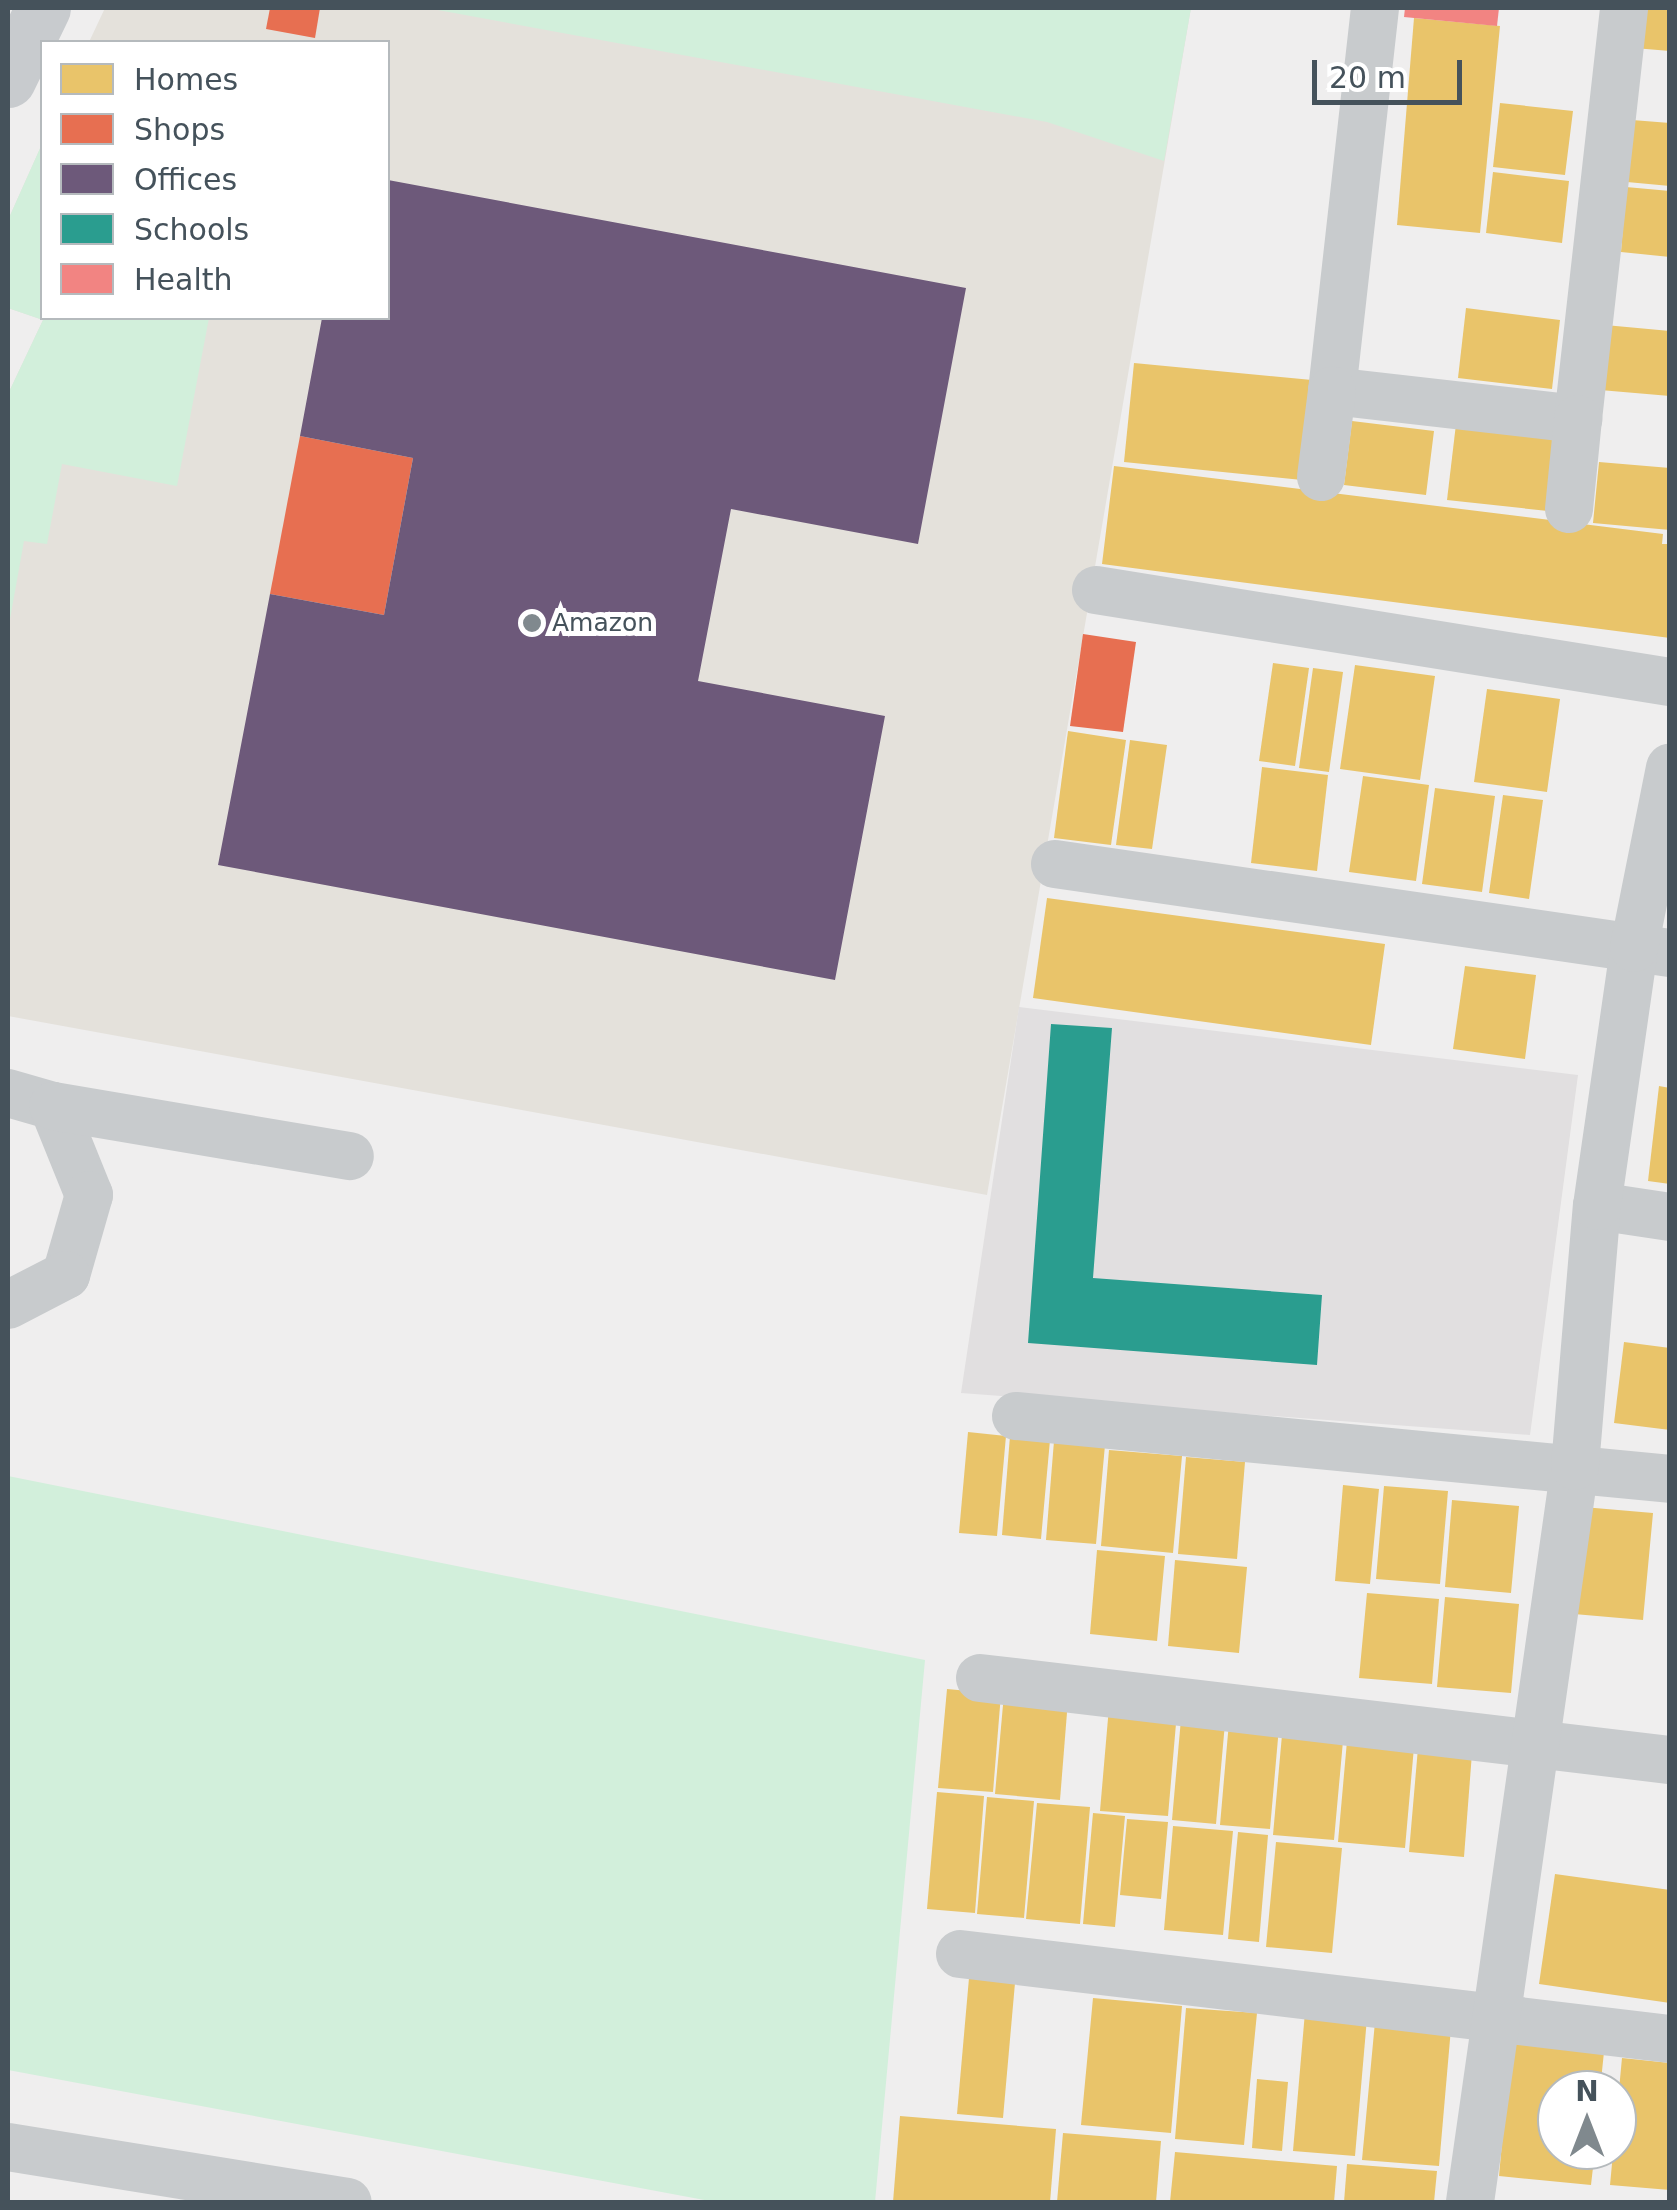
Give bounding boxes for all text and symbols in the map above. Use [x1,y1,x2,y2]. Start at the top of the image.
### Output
legend [40,40,390,320]
scale bar [1317,40,1467,102]
text: 20 m [1329,60,1406,95]
text: Homes [134,62,238,97]
text: Shops [134,112,225,147]
text: Offices [134,162,237,197]
text: Schools [134,212,249,247]
text: Health [134,262,233,297]
place label: Amazon [552,608,653,638]
marker: Amazon [521,612,543,634]
north arrow [1537,2070,1637,2170]
text: N [1575,2075,1599,2108]

